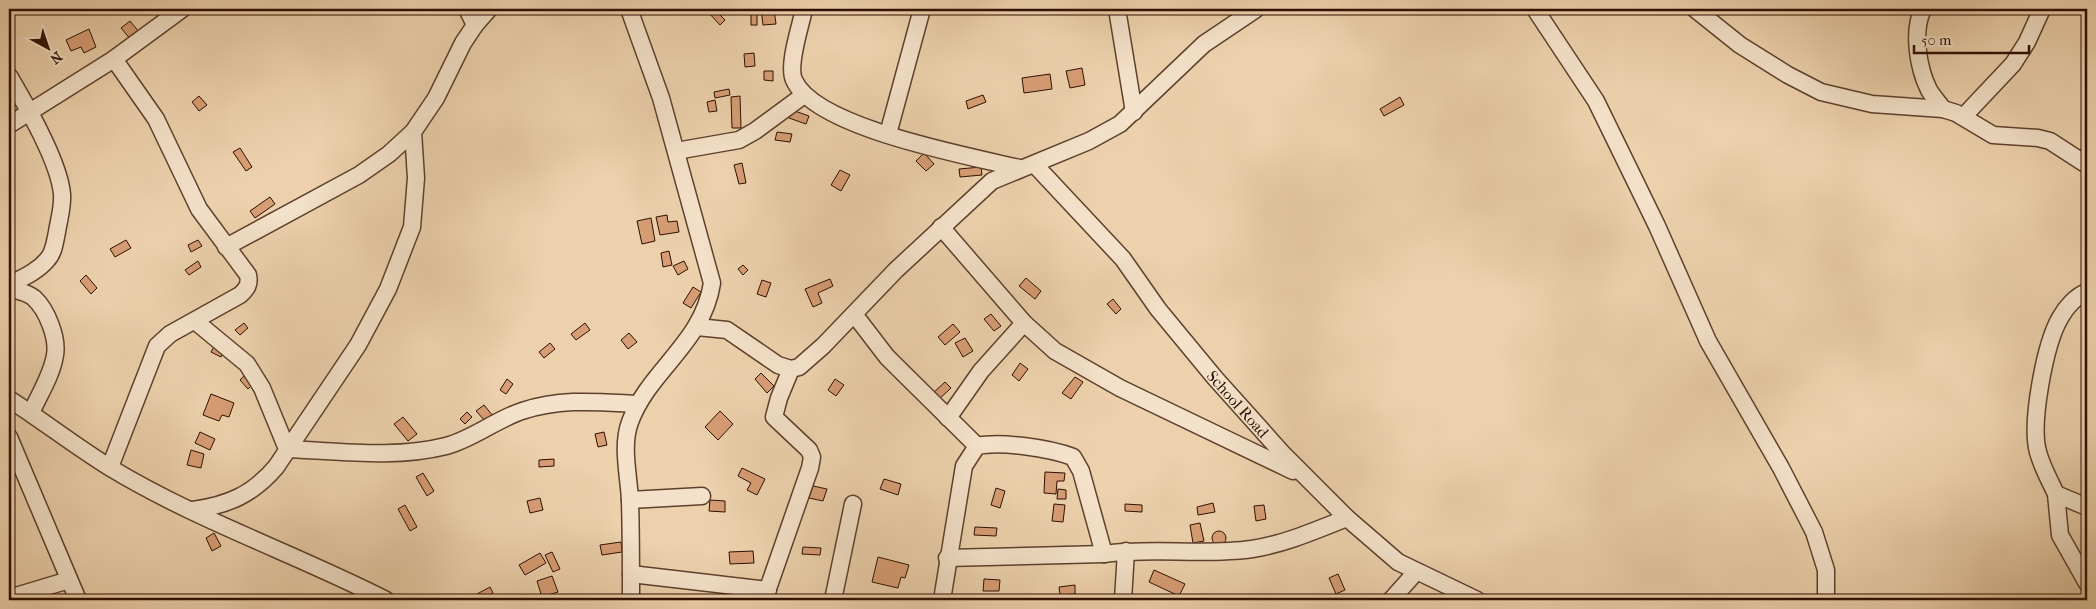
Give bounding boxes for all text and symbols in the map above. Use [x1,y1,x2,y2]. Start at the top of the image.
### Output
north arrow [22,22,72,72]
scale bar [1914,22,2028,54]
text: 50 m [1921,31,1952,49]
text: N [46,48,66,68]
street label: School Road [1203,366,1273,442]

